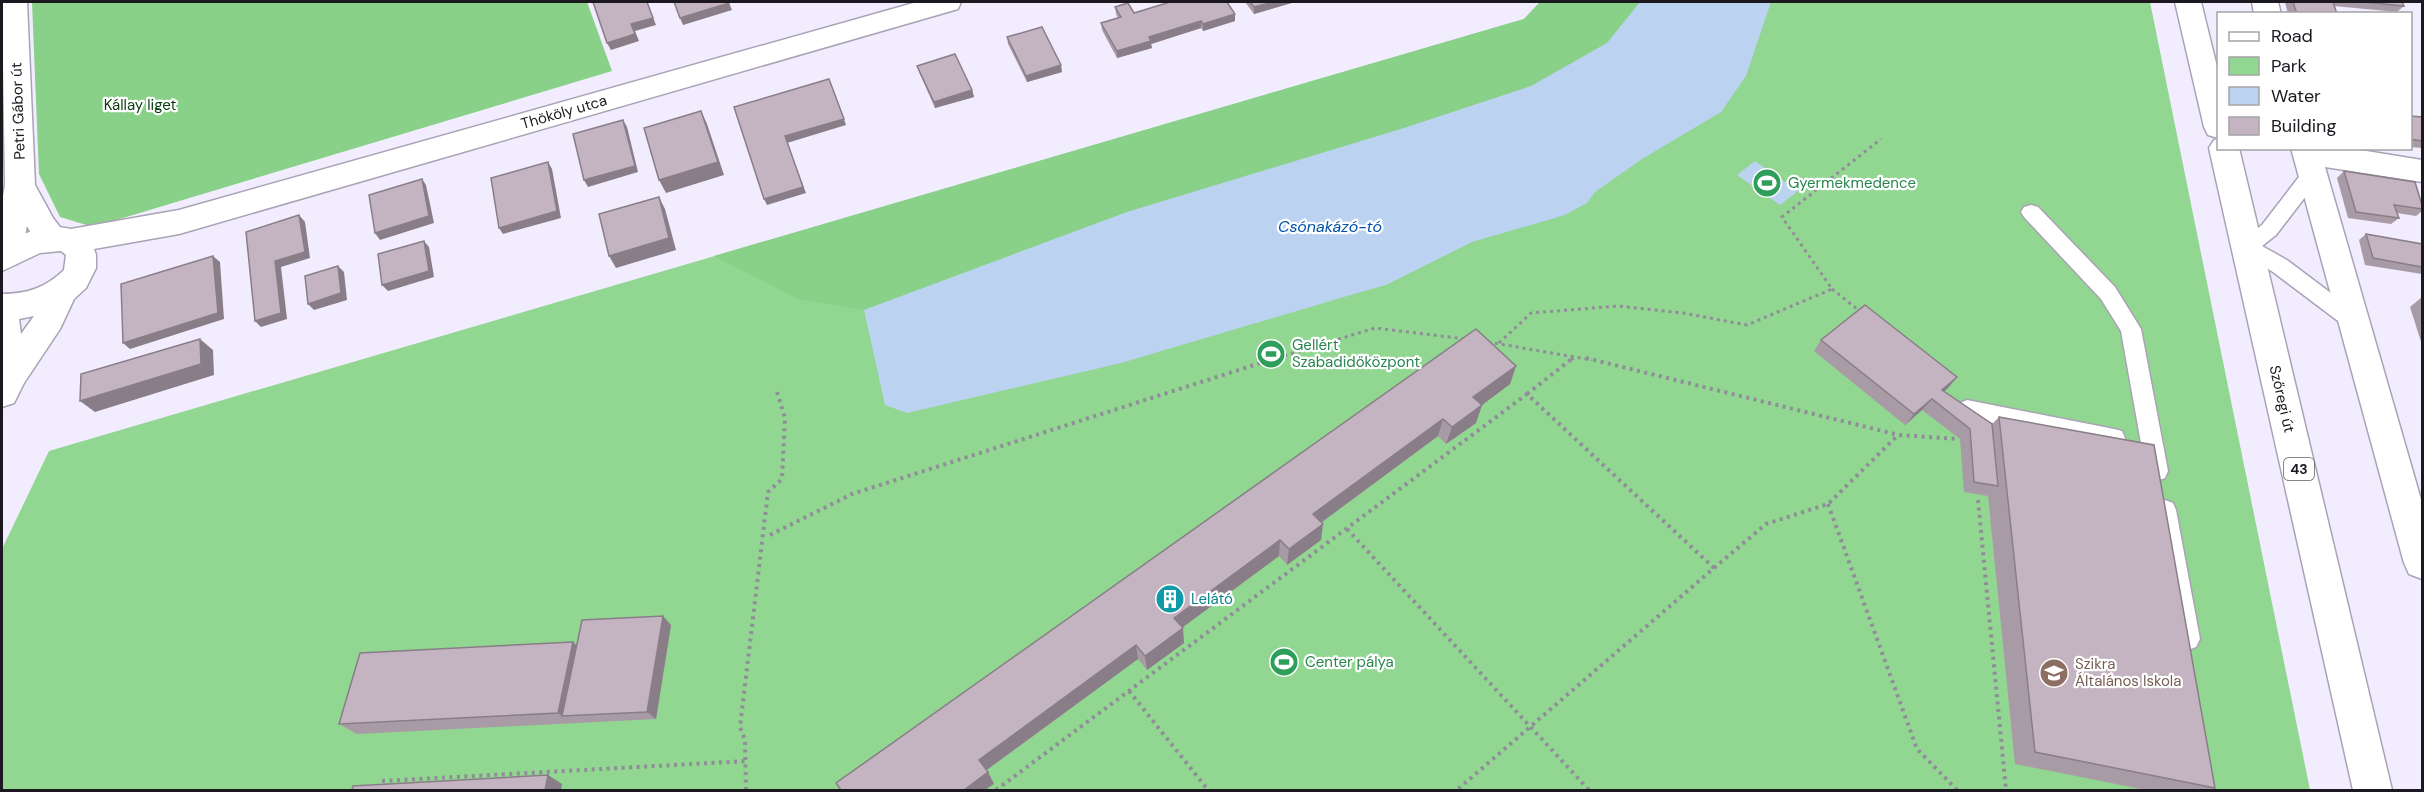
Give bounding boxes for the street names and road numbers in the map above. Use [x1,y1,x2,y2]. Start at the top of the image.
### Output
street label: Petri Gábor út [6,62,30,160]
street label: Thököly utca [519,90,609,134]
street label: Szőregi út [2265,363,2299,435]
road number: 43 [2284,458,2314,480]

